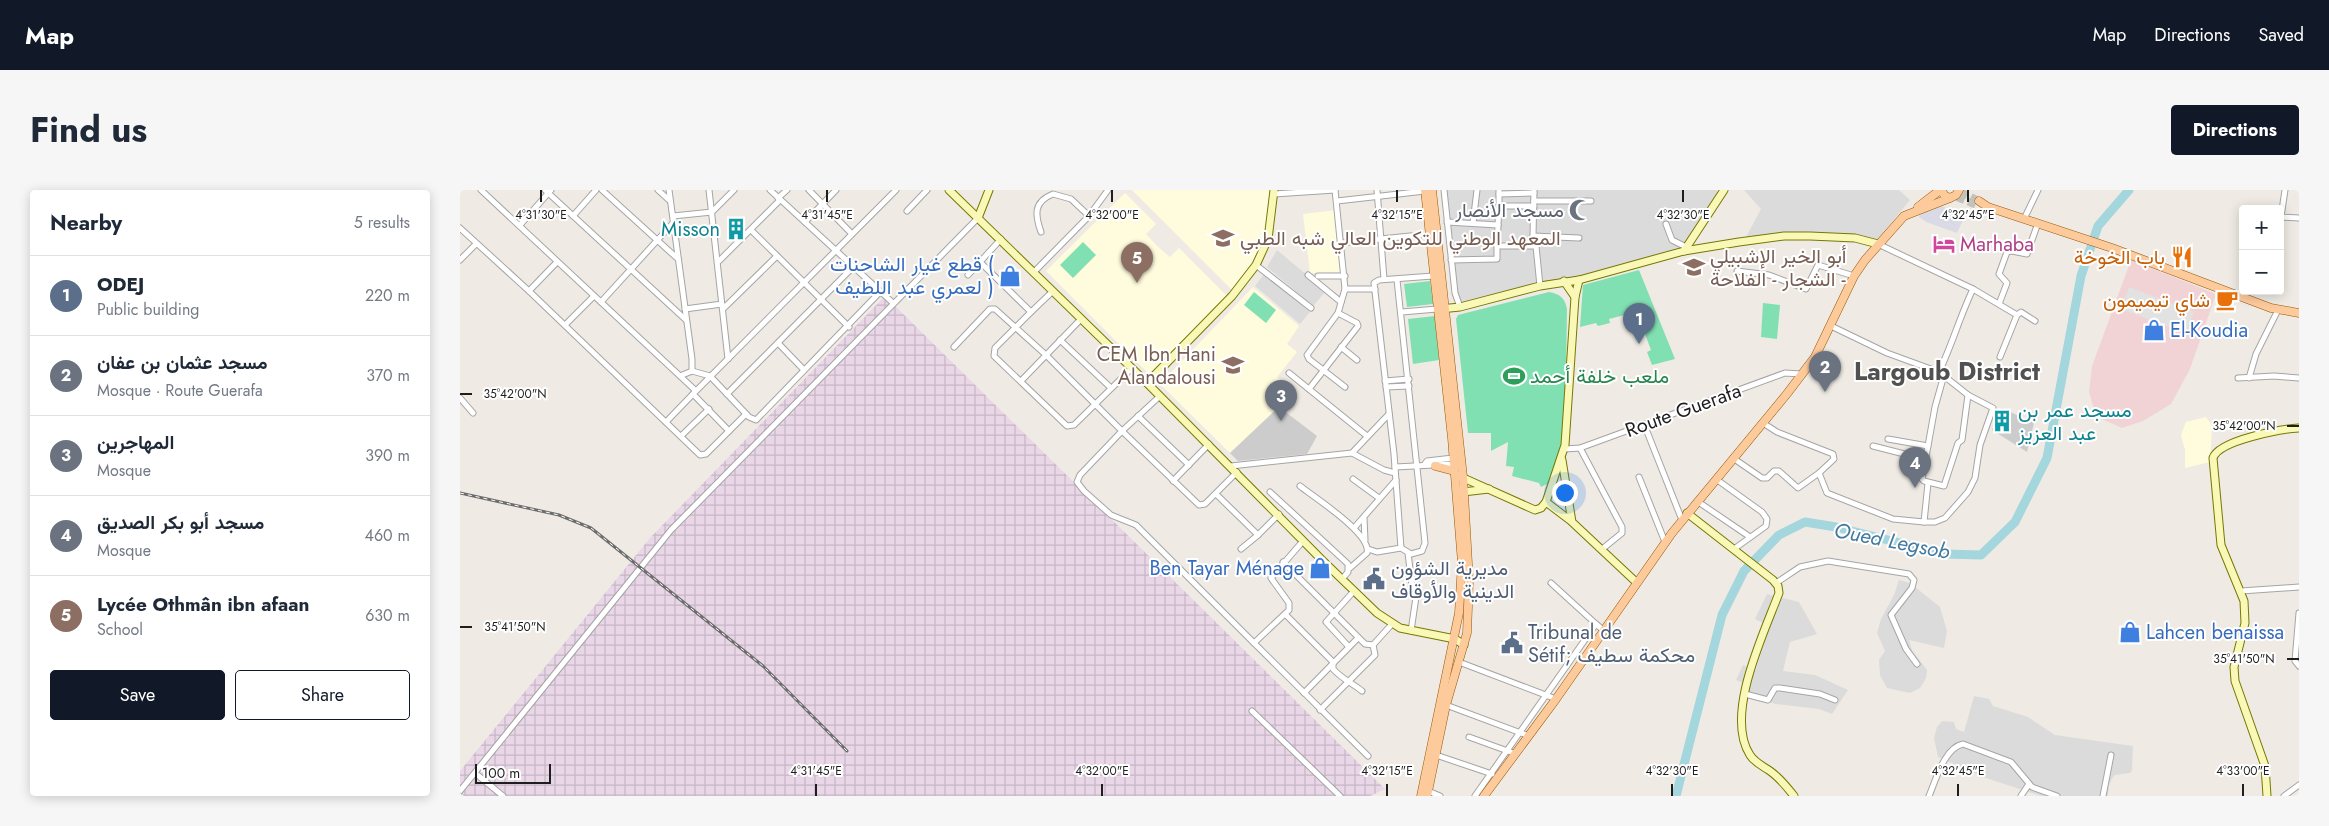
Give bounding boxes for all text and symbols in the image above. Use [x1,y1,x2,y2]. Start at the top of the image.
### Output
text: Map [25,18,74,53]
text: Map [2093,22,2126,48]
text: Directions [2154,22,2230,48]
text: Saved [2258,22,2304,48]
text: Find us [30,105,147,155]
button: Directions [2171,105,2299,155]
place label: مسجد الأنصار [1454,196,1564,225]
mosque icon: مسجد الأنصار [1567,197,1593,223]
map controls [2239,205,2284,295]
button: + [2239,205,2284,250]
text: 4°31'30"E [515,206,567,224]
text: 4°31'45"E [801,206,853,224]
text: 4°32'00"E [1085,206,1139,224]
text: 4°32'15"E [1371,206,1423,224]
text: 4°32'30"E [1656,206,1710,224]
text: 4°32'45"E [1941,206,1995,224]
text: Nearby [50,208,122,238]
text: 5 results [354,211,410,234]
place label: Misson [661,215,720,244]
building icon: Misson [723,216,749,242]
place label: المعهد الوطني للتكوين العالي شبه الطبي [1240,224,1561,255]
school or university icon: المعهد الوطني للتكوين العالي شبه الطبي [1210,225,1236,251]
place label: Marhaba [1960,230,2034,259]
hotel icon: Marhaba [1931,231,1957,257]
pin: 5 [1121,242,1153,283]
place label: أبو الخير الإشبيلي الشجار - الفلاحة - [1710,242,1847,294]
place label: باب الخوخة [2074,243,2165,272]
restaurant icon: باب الخوخة [2169,244,2195,270]
place label: قطع غيار الشاحنات ( لعمري عبد اللطيف ) [830,250,994,304]
button: − [2239,250,2284,295]
school or university icon: أبو الخير الإشبيلي الشجار - الفلاحة - [1681,254,1707,280]
shop icon: قطع غيار الشاحنات ( لعمري عبد اللطيف ) [997,263,1023,289]
text: ODEJ [97,271,144,298]
text: 1 [62,284,70,307]
text: 220 m [365,284,410,307]
place label: شاي تيميمون [2103,286,2210,317]
cafe icon: شاي تيميمون [2214,287,2240,313]
text: Public building [97,298,199,321]
pin: 1 [1623,303,1655,344]
place label: El-Koudia [2170,316,2248,345]
shop icon: El-Koudia [2141,317,2167,343]
place label: CEM Ibn Hani Alandalousi [1097,340,1216,392]
text: مسجد عثمان بن عفان [97,349,268,376]
pin: 2 [1809,351,1841,392]
school or university icon: CEM Ibn Hani Alandalousi [1220,352,1246,378]
district label: Largoub District [1854,353,2040,389]
place label: ملعب خلفة أحمد [1530,362,1669,391]
sports icon: ملعب خلفة أحمد [1501,363,1527,389]
text: 2 [61,364,71,387]
text: 370 m [366,364,410,387]
street label: Route Guerafa [1621,376,1745,445]
text: Mosque · Route Guerafa [97,379,263,402]
pin: 3 [1265,380,1297,421]
text: 35°42'00"N [483,385,547,403]
place label: مسجد عمر بن عبد العزيز [2017,396,2132,448]
building icon: مسجد عمر بن عبد العزيز [1989,408,2015,434]
text: 35°42'00"N [2212,417,2276,435]
text: المهاجرين [97,429,174,456]
text: 3 [61,444,71,467]
text: 390 m [365,444,410,467]
pin: 4 [1899,447,1931,488]
text: Mosque [97,459,151,482]
your location [1552,480,1578,506]
text: مسجد أبو بكر الصديق [97,509,264,536]
water label: Oued Legsob [1831,515,1953,567]
text: 4 [60,524,72,547]
text: 460 m [365,524,410,547]
text: Mosque [97,539,151,562]
place label: Ben Tayar Ménage [1150,554,1304,583]
place label: مديرية الشؤون الدينية والأوقاف [1391,554,1514,606]
shop icon: Ben Tayar Ménage [1307,555,1333,581]
public building icon: مديرية الشؤون الدينية والأوقاف [1361,566,1387,592]
text: Lycée Othmân ibn afaan [97,591,309,618]
text: 5 [61,604,71,627]
text: 630 m [365,604,410,627]
text: School [97,618,143,641]
text: 35°41'50"N [484,618,546,636]
place label: Tribunal de Sétif; محكمة سطيف [1528,618,1695,670]
place label: Lahcen benaissa [2146,618,2284,647]
shop icon: Lahcen benaissa [2117,619,2143,645]
public building icon: Tribunal de Sétif; محكمة سطيف [1499,630,1525,656]
text: 35°41'50"N [2213,650,2275,668]
button: Save [50,670,225,720]
button: Share [235,670,410,720]
scale bar [475,761,551,784]
text: 4°31'45"E [790,762,842,780]
text: 4°32'00"E [1075,762,1129,780]
text: 4°32'15"E [1361,762,1413,780]
text: 4°32'30"E [1645,762,1699,780]
text: 4°32'45"E [1931,762,1985,780]
text: 4°33'00"E [2216,762,2270,780]
text: 100 m [482,763,520,783]

